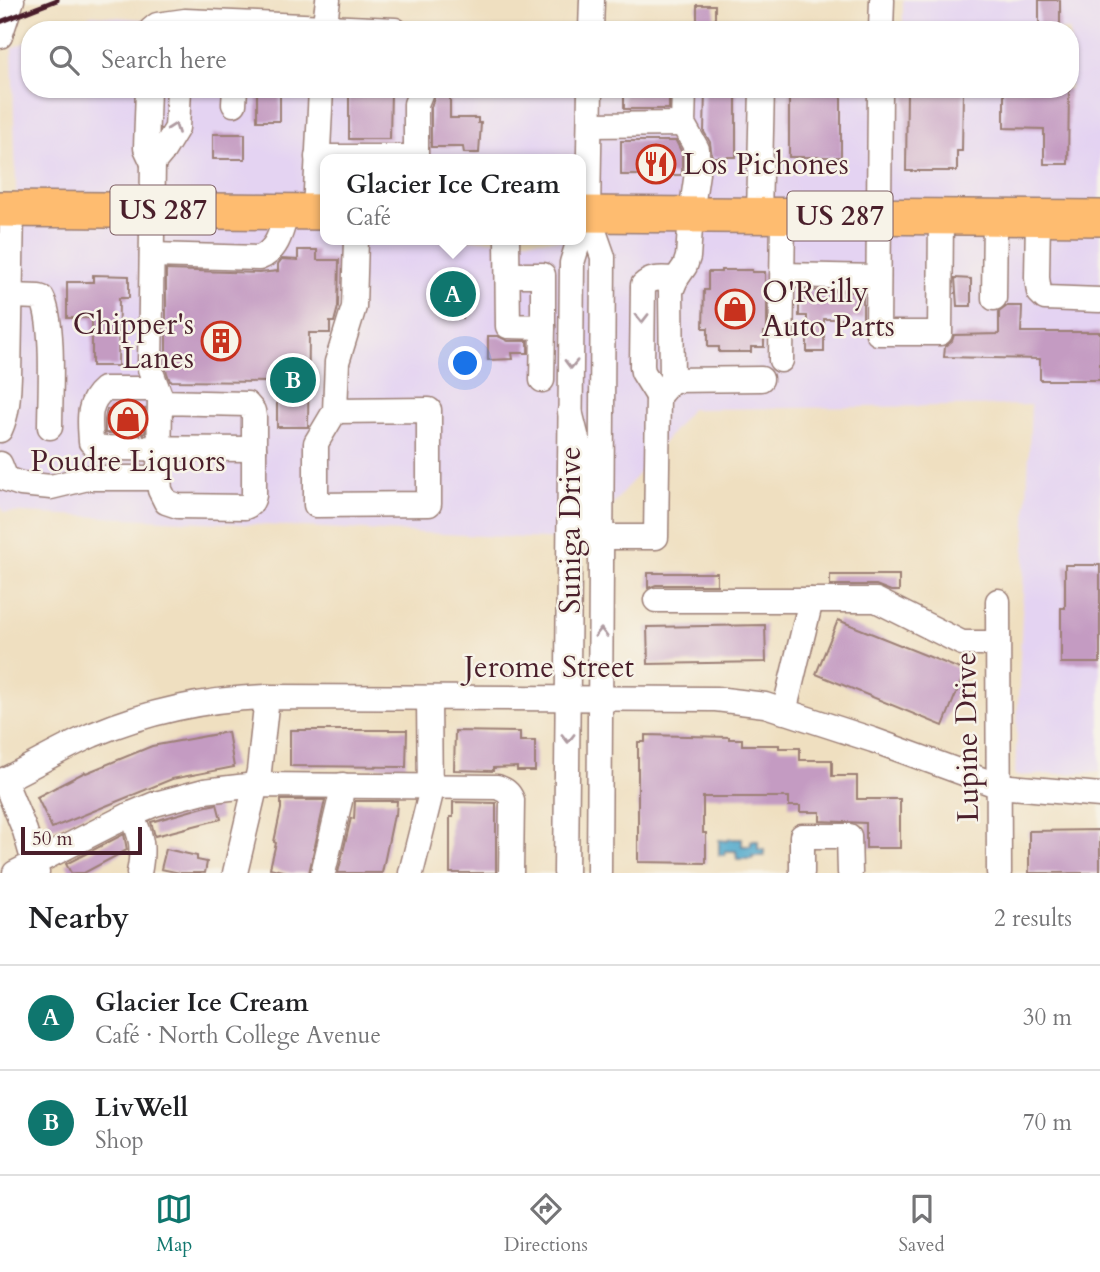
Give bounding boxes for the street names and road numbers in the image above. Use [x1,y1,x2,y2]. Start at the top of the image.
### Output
road number: US 287 [110,186,216,234]
road number: US 287 [788,192,892,241]
street label: Suniga Drive [550,446,591,614]
street label: Jerome Street [460,647,635,688]
street label: Lupine Drive [945,651,989,823]

